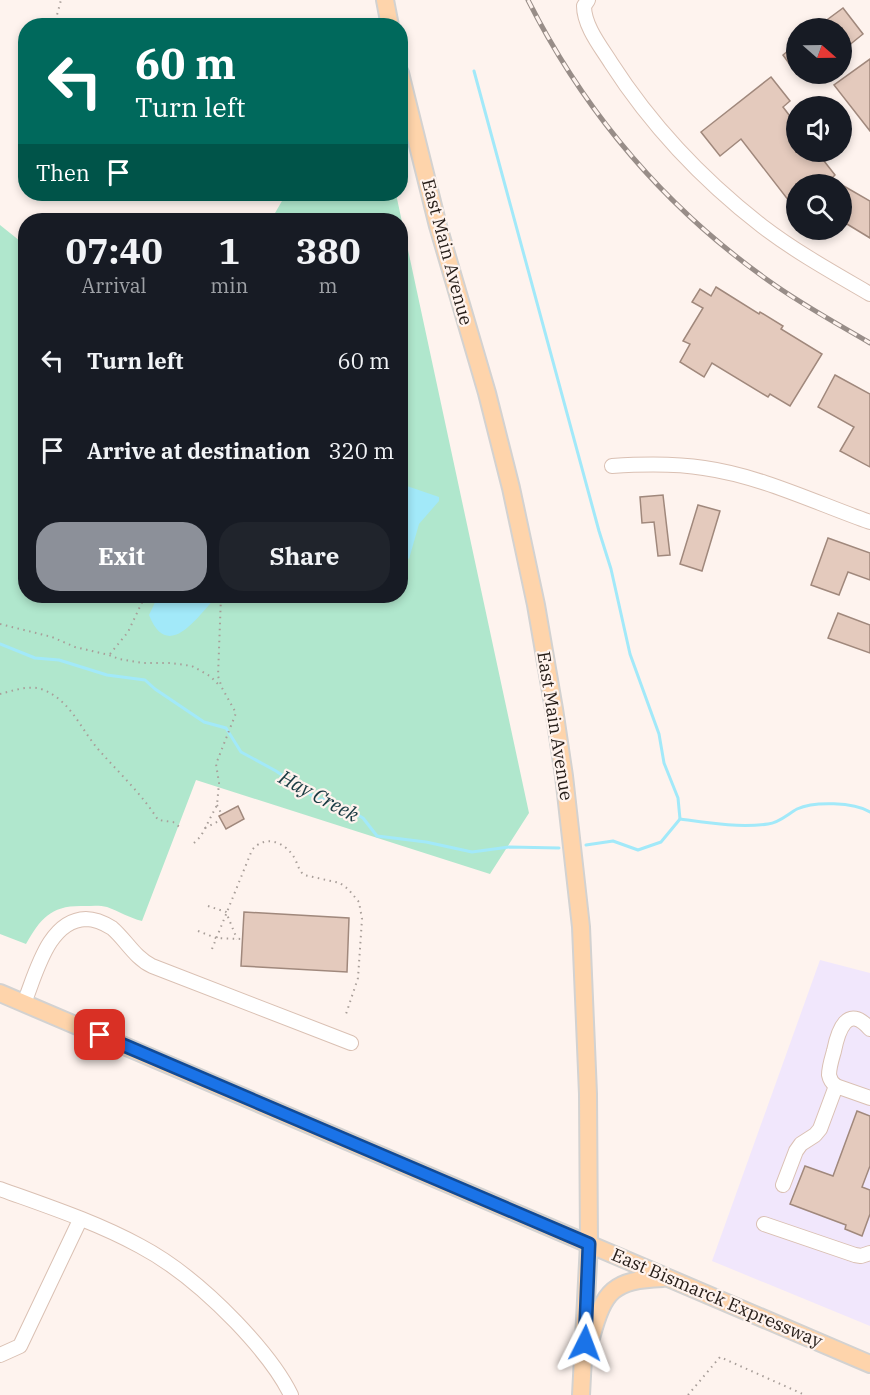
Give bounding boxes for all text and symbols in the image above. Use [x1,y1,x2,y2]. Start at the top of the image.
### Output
north arrow [786,18,852,84]
map controls [786,18,852,240]
text: 60 m [135,36,236,91]
icon: left [36,42,114,120]
text: Turn left [135,89,246,124]
button: sound [786,96,852,162]
icon: arrive [102,156,135,189]
text: Then [36,158,90,187]
button: search [786,174,852,240]
street label: East Main Avenue [417,176,478,328]
text: 07:40 [65,227,163,274]
text: 1 [218,227,240,274]
text: 380 [296,227,361,274]
text: Arrival [82,272,147,299]
text: min [210,272,248,299]
text: m [319,272,338,299]
icon: left [36,344,69,377]
text: Turn left [87,346,183,375]
text: 60 m [338,346,390,375]
icon: arrive [36,434,69,467]
text: Arrive at destination [87,436,310,465]
text: 320 m [328,436,394,465]
button: Exit [36,522,207,591]
button: Share [219,522,390,591]
street label: East Main Avenue [532,650,579,802]
water label: Hay Creek [274,763,364,828]
pin [74,1009,125,1060]
icon: arrive [83,1018,116,1051]
street label: East Bismarck Expressway [608,1243,826,1353]
position arrow [553,1311,617,1375]

